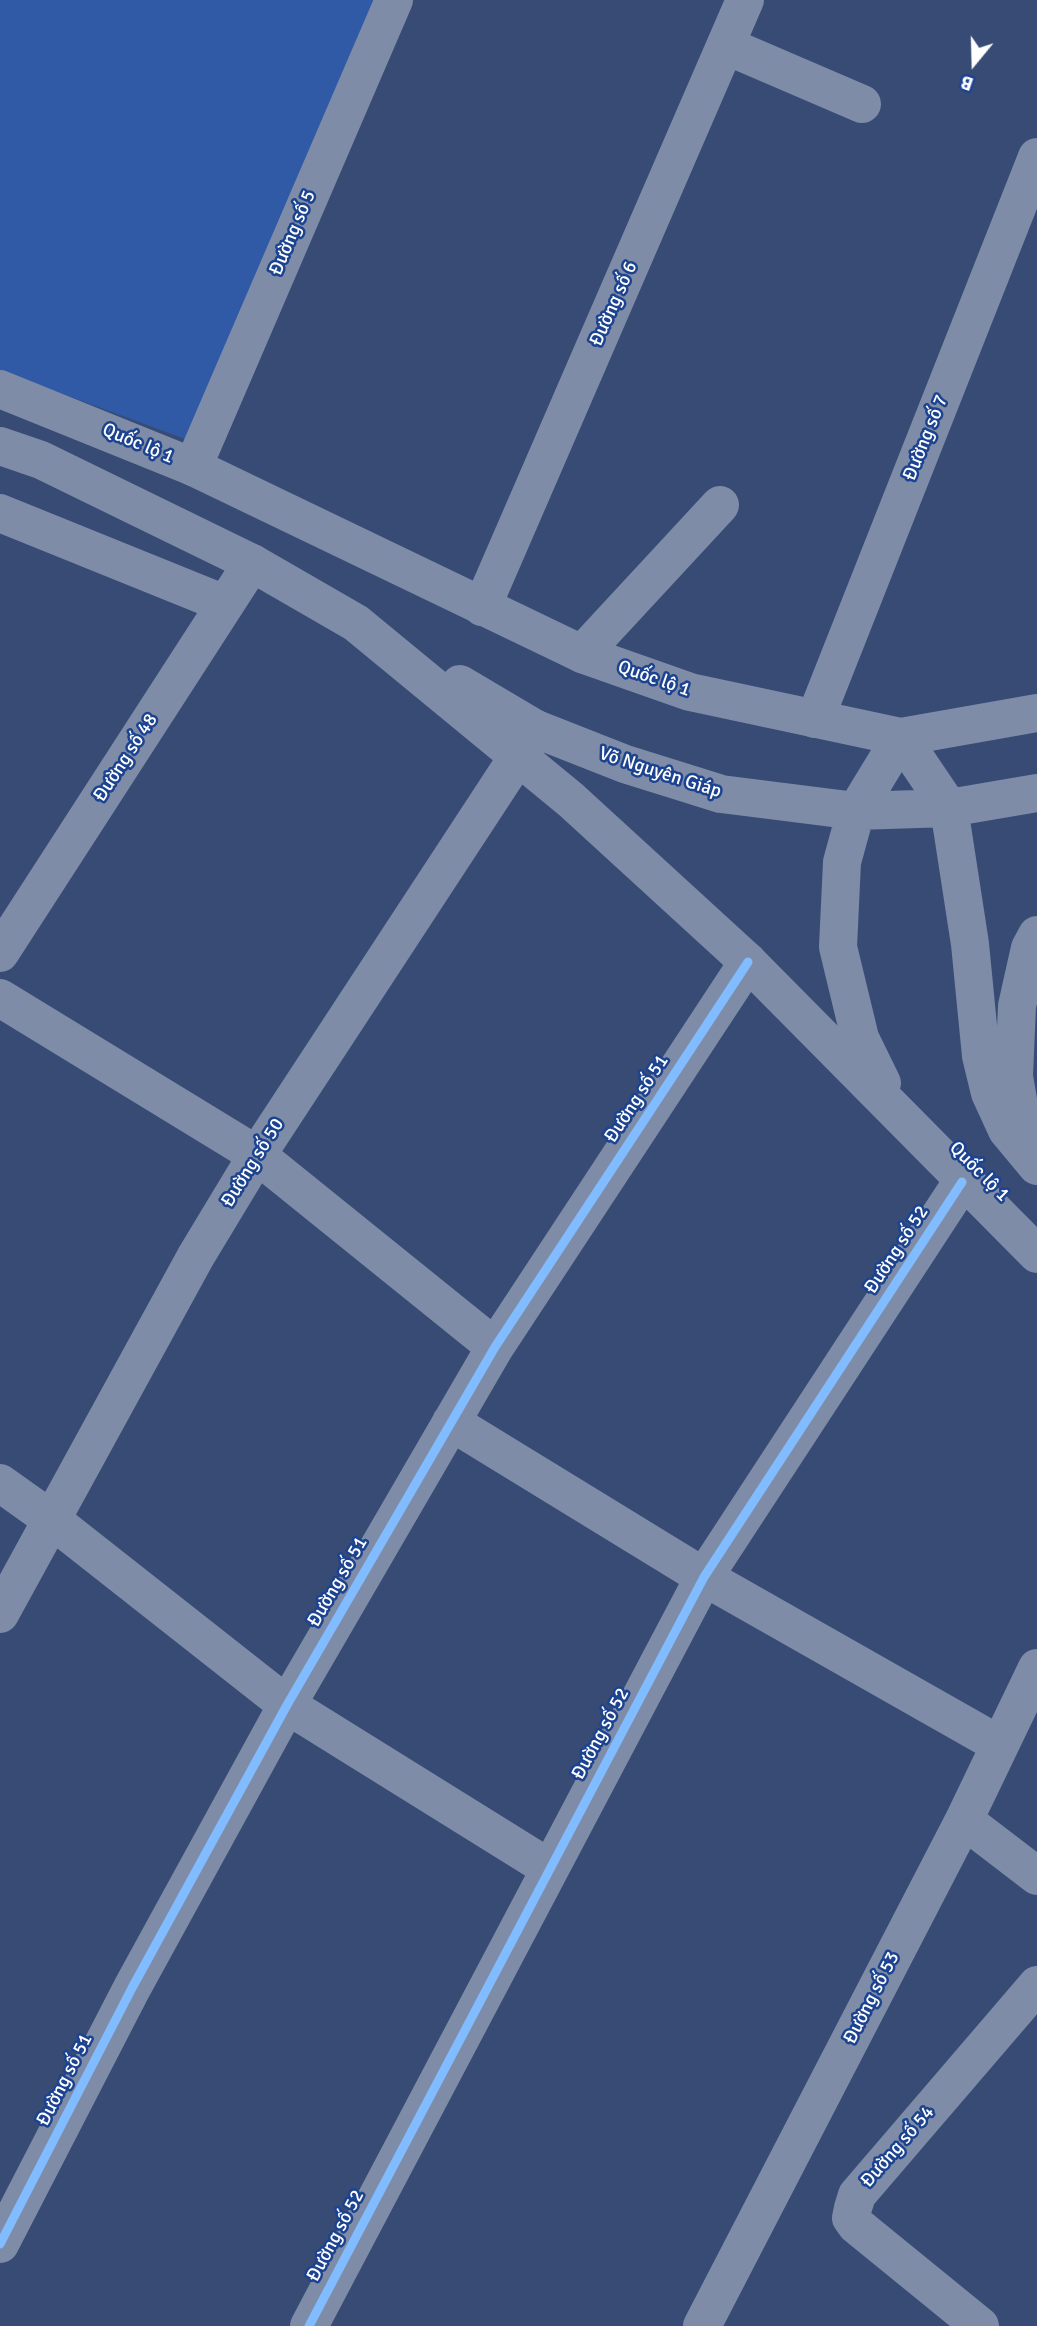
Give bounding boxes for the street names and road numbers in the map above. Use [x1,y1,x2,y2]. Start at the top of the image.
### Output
street label: Đường số 5 [265,187,321,279]
street label: Đường số 6 [585,258,643,350]
street label: Đường số 7 [899,392,953,484]
street label: Quốc lộ 1 [99,419,177,469]
street label: Quốc lộ 1 [615,656,693,702]
street label: Đường số 48 [89,710,163,806]
street label: Võ Nguyên Giáp [596,742,724,804]
street label: Đường số 51 [600,1051,674,1147]
street label: Đường số 50 [217,1114,289,1212]
street label: Quốc lộ 1 [944,1137,1014,1207]
street label: Đường số 52 [860,1202,934,1298]
street label: Đường số 51 [303,1533,373,1631]
street label: Đường số 52 [567,1684,635,1784]
street label: Đường số 53 [839,1948,905,2048]
street label: Đường số 51 [32,2030,98,2130]
street label: Đường số 54 [856,2102,940,2192]
street label: Đường số 52 [302,2186,370,2286]

